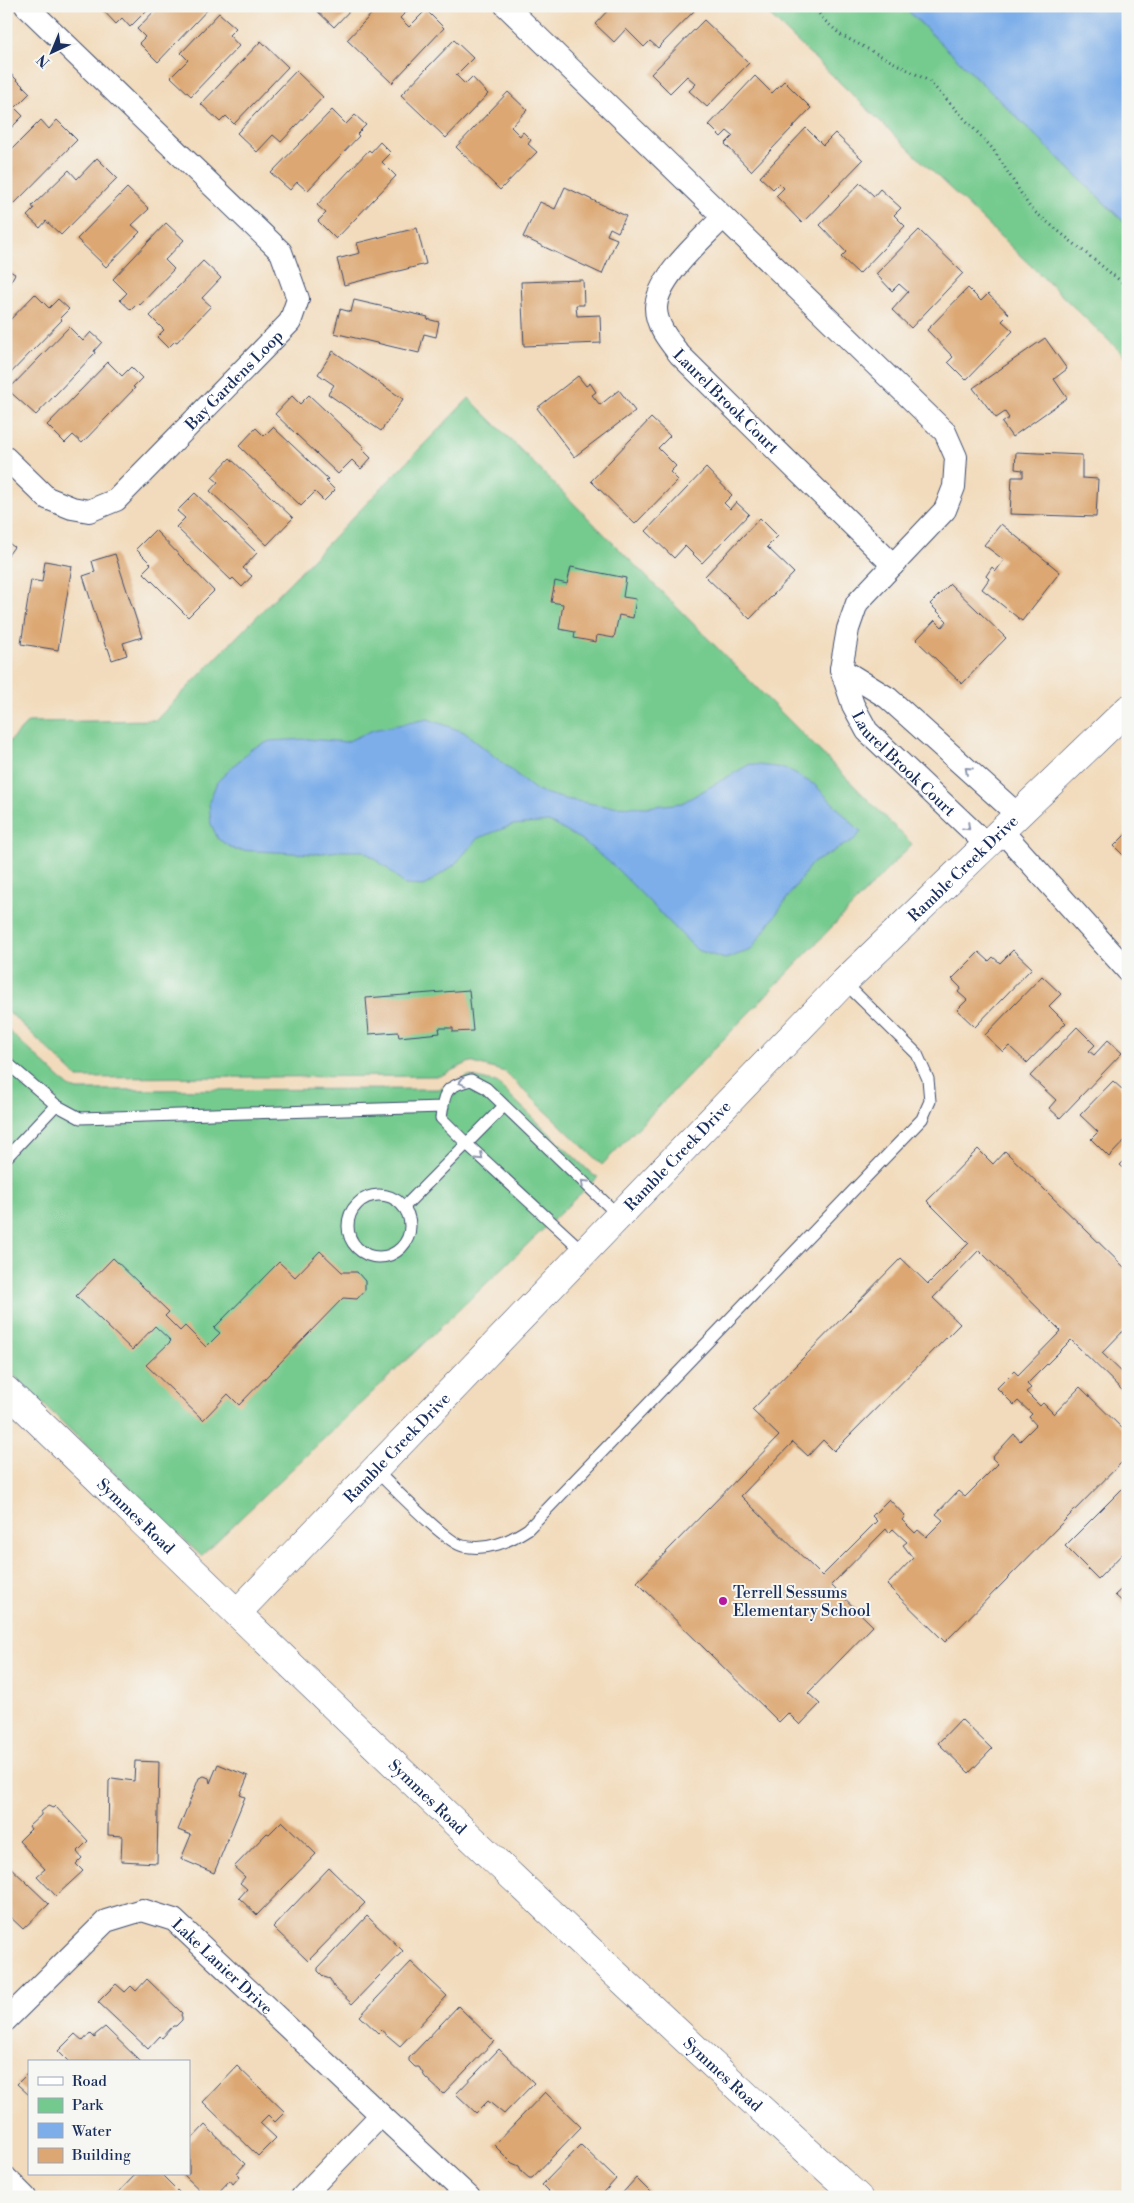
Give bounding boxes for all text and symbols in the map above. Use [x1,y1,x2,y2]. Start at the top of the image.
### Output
north arrow [28,28,78,78]
text: N [33,50,54,71]
street label: Bay Gardens Loop [180,326,288,435]
street label: Laurel Brook Court [669,345,783,458]
street label: Laurel Brook Court [847,708,960,821]
one-way arrow [965,766,974,775]
street label: Ramble Creek Drive [904,811,1023,926]
one-way arrow [962,821,971,830]
one-way arrow [458,1076,467,1087]
street label: Ramble Creek Drive [620,1097,736,1215]
one-way arrow [475,1151,484,1160]
one-way arrow [581,1180,590,1189]
street label: Ramble Creek Drive [340,1389,455,1507]
street label: Symmes Road [92,1474,178,1558]
place label: Terrell Sessums Elementary School [733,1583,871,1621]
marker: Terrell Sessums Elementary School [717,1595,729,1607]
street label: Symmes Road [384,1755,470,1839]
street label: Lake Lanier Drive [168,1915,277,2019]
street label: Symmes Road [679,2033,766,2116]
legend [28,2060,190,2176]
text: Road [72,2072,107,2091]
text: Park [72,2096,104,2115]
text: Water [71,2122,112,2141]
text: Building [71,2146,131,2165]

